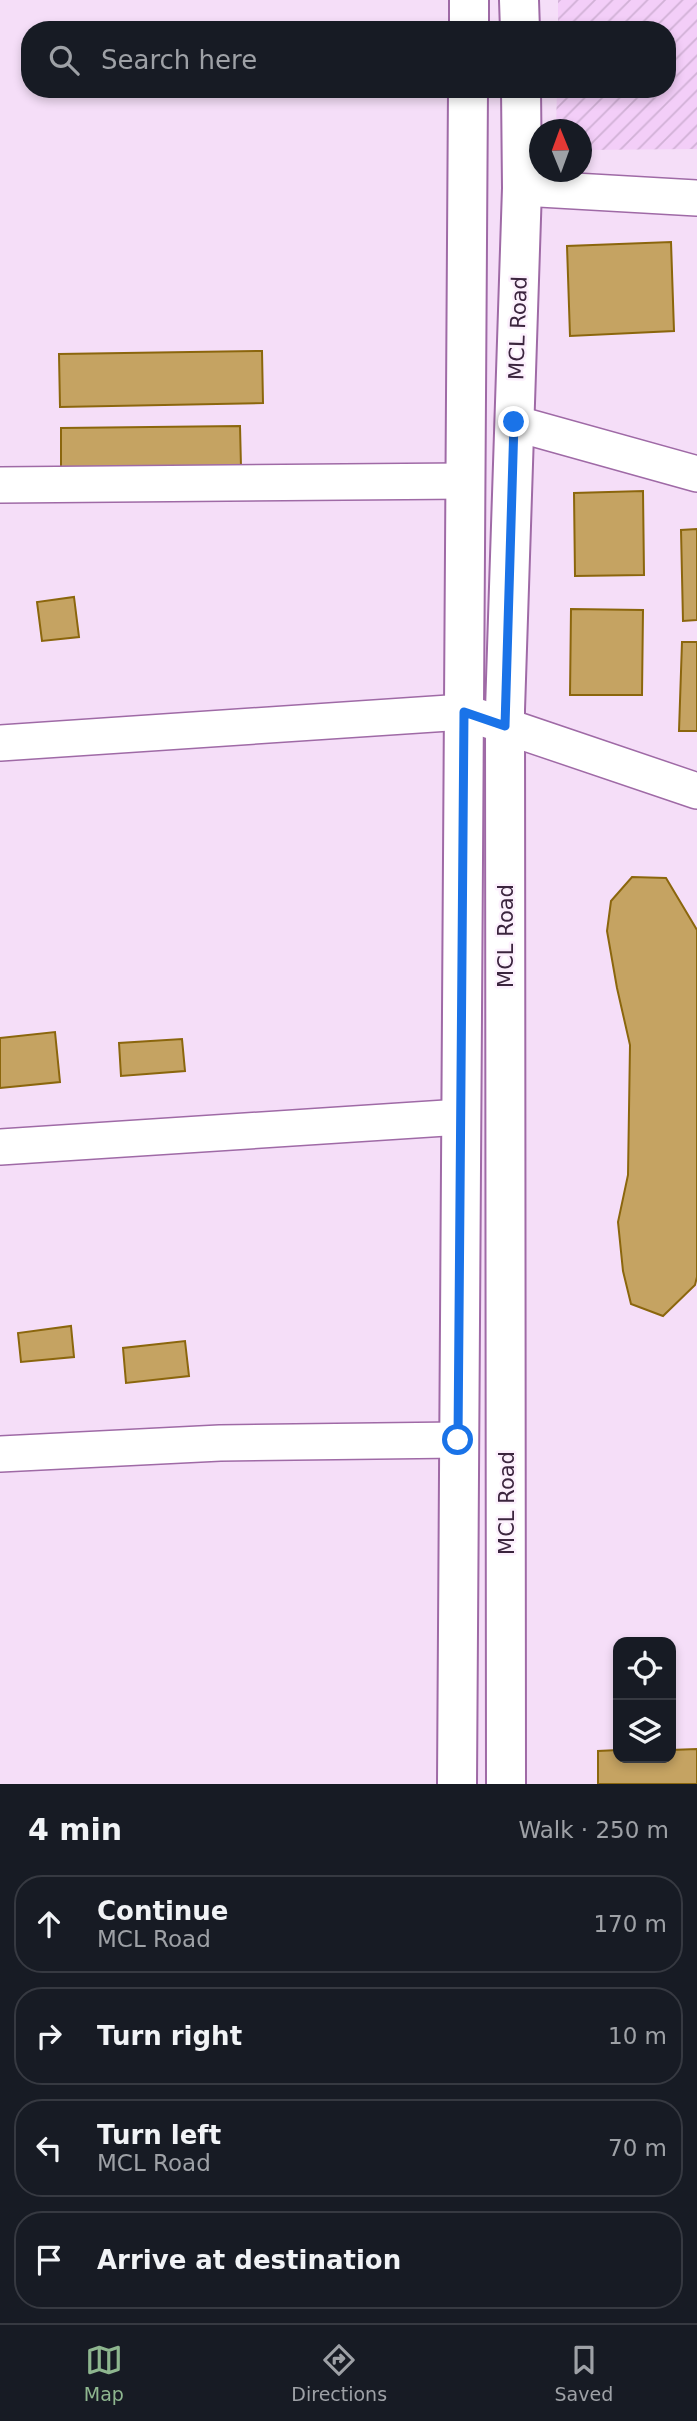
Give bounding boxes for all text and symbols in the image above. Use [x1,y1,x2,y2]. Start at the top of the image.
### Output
search box [21,21,676,98]
icon: search [45,41,83,79]
text: Search here [101,45,257,75]
north arrow [529,119,592,182]
street label: MCL Road [504,276,532,380]
route end [498,406,529,437]
street label: MCL Road [494,884,518,988]
route start [442,1424,473,1455]
street label: MCL Road [495,1451,519,1555]
map controls [613,1637,676,1763]
button: locate [613,1637,676,1700]
button: layers [613,1700,676,1763]
text: 4 min [28,1812,122,1847]
text: Walk · 250 m [518,1817,669,1843]
text: Continue [97,1896,228,1926]
icon: ahead [30,1905,68,1943]
text: 170 m [593,1911,667,1937]
text: MCL Road [97,1926,211,1952]
icon: right [30,2017,68,2055]
text: Turn right [97,2021,242,2051]
text: 10 m [608,2023,667,2049]
text: Turn left [97,2120,221,2150]
icon: left [30,2129,68,2167]
text: 70 m [608,2135,667,2161]
text: MCL Road [97,2150,211,2176]
icon: arrive [30,2241,68,2279]
text: Arrive at destination [97,2245,401,2275]
tab: Map [84,2341,124,2405]
tab: Directions [291,2341,387,2405]
tab: Saved [555,2341,613,2405]

